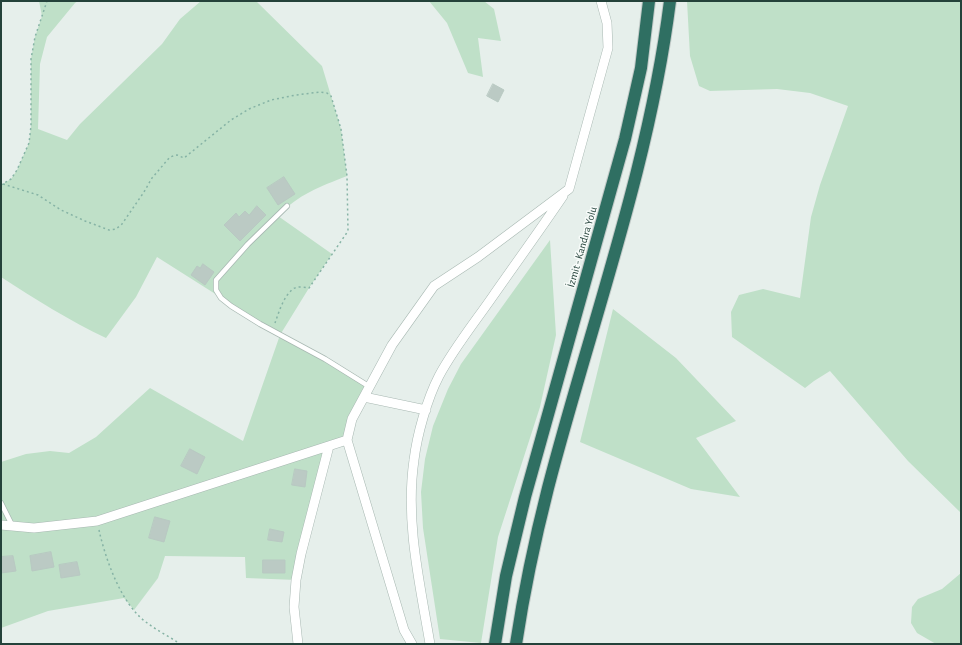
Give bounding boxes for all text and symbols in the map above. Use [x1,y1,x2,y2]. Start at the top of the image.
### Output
street label: İzmit - Kandıra Yolu [564,205,600,289]

